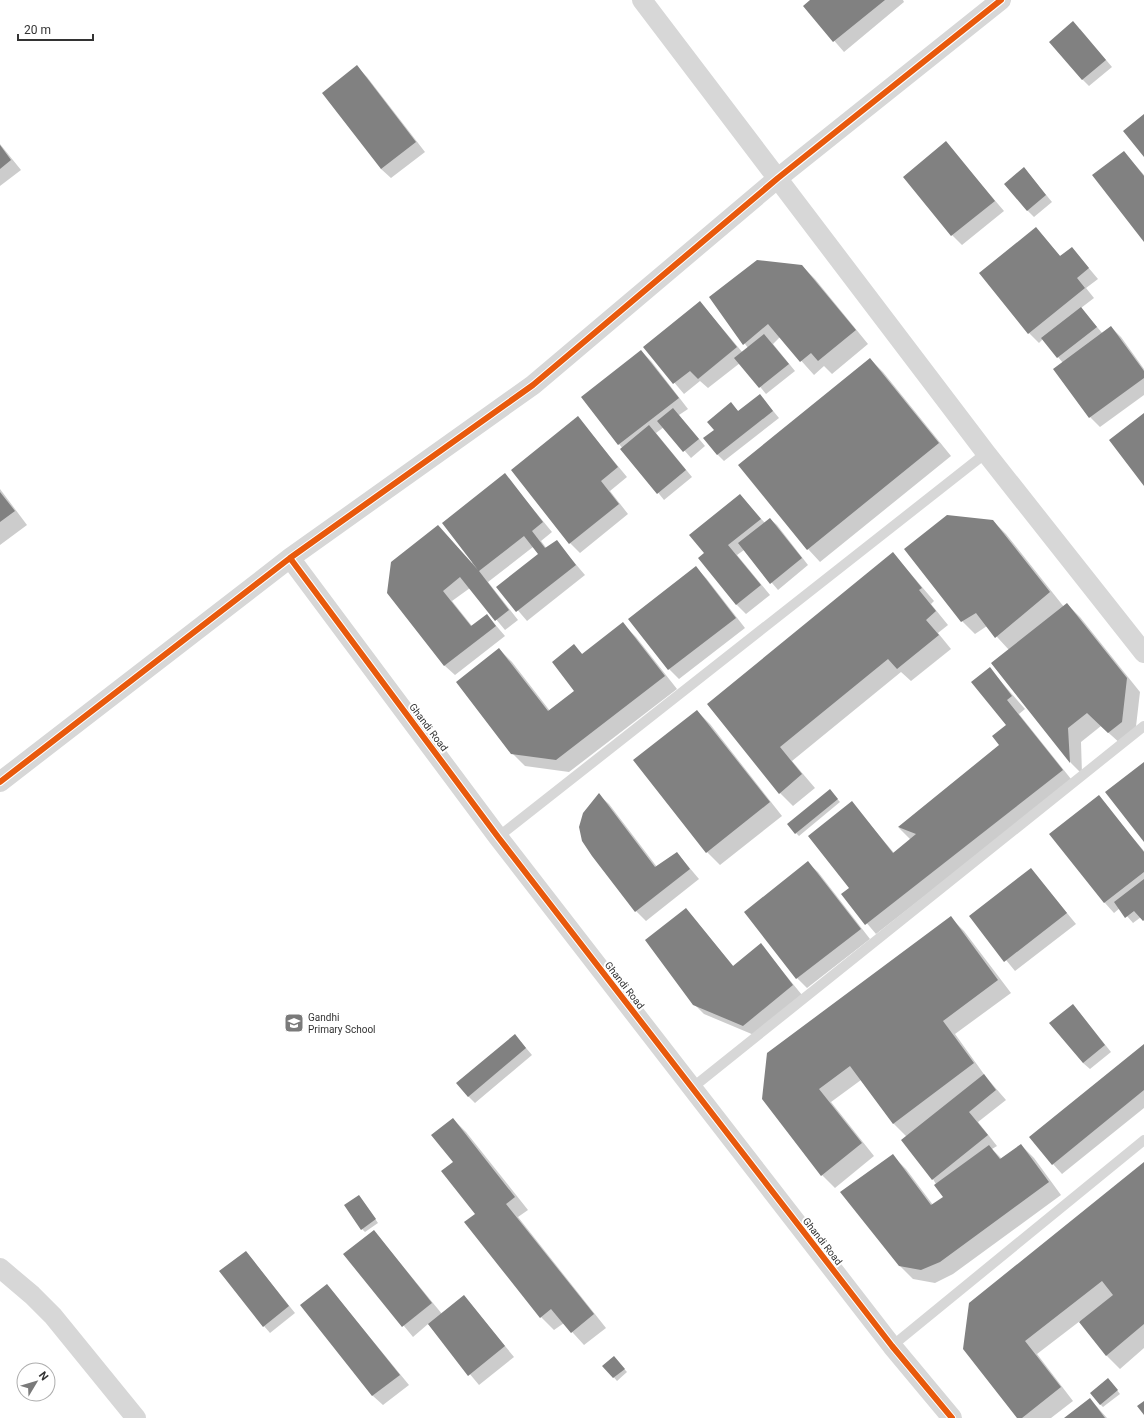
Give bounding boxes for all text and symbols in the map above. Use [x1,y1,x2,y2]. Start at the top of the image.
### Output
scale bar [18,16,93,42]
text: 20 m [24,23,51,37]
street label: Ghandi Road [407,701,450,753]
street label: Ghandi Road [603,960,646,1011]
school or university icon: Gandhi Primary School [283,1012,305,1034]
place label: Gandhi Primary School [308,1012,376,1035]
street label: Ghandi Road [801,1216,844,1267]
north arrow [16,1362,56,1402]
text: N [36,1369,51,1383]

